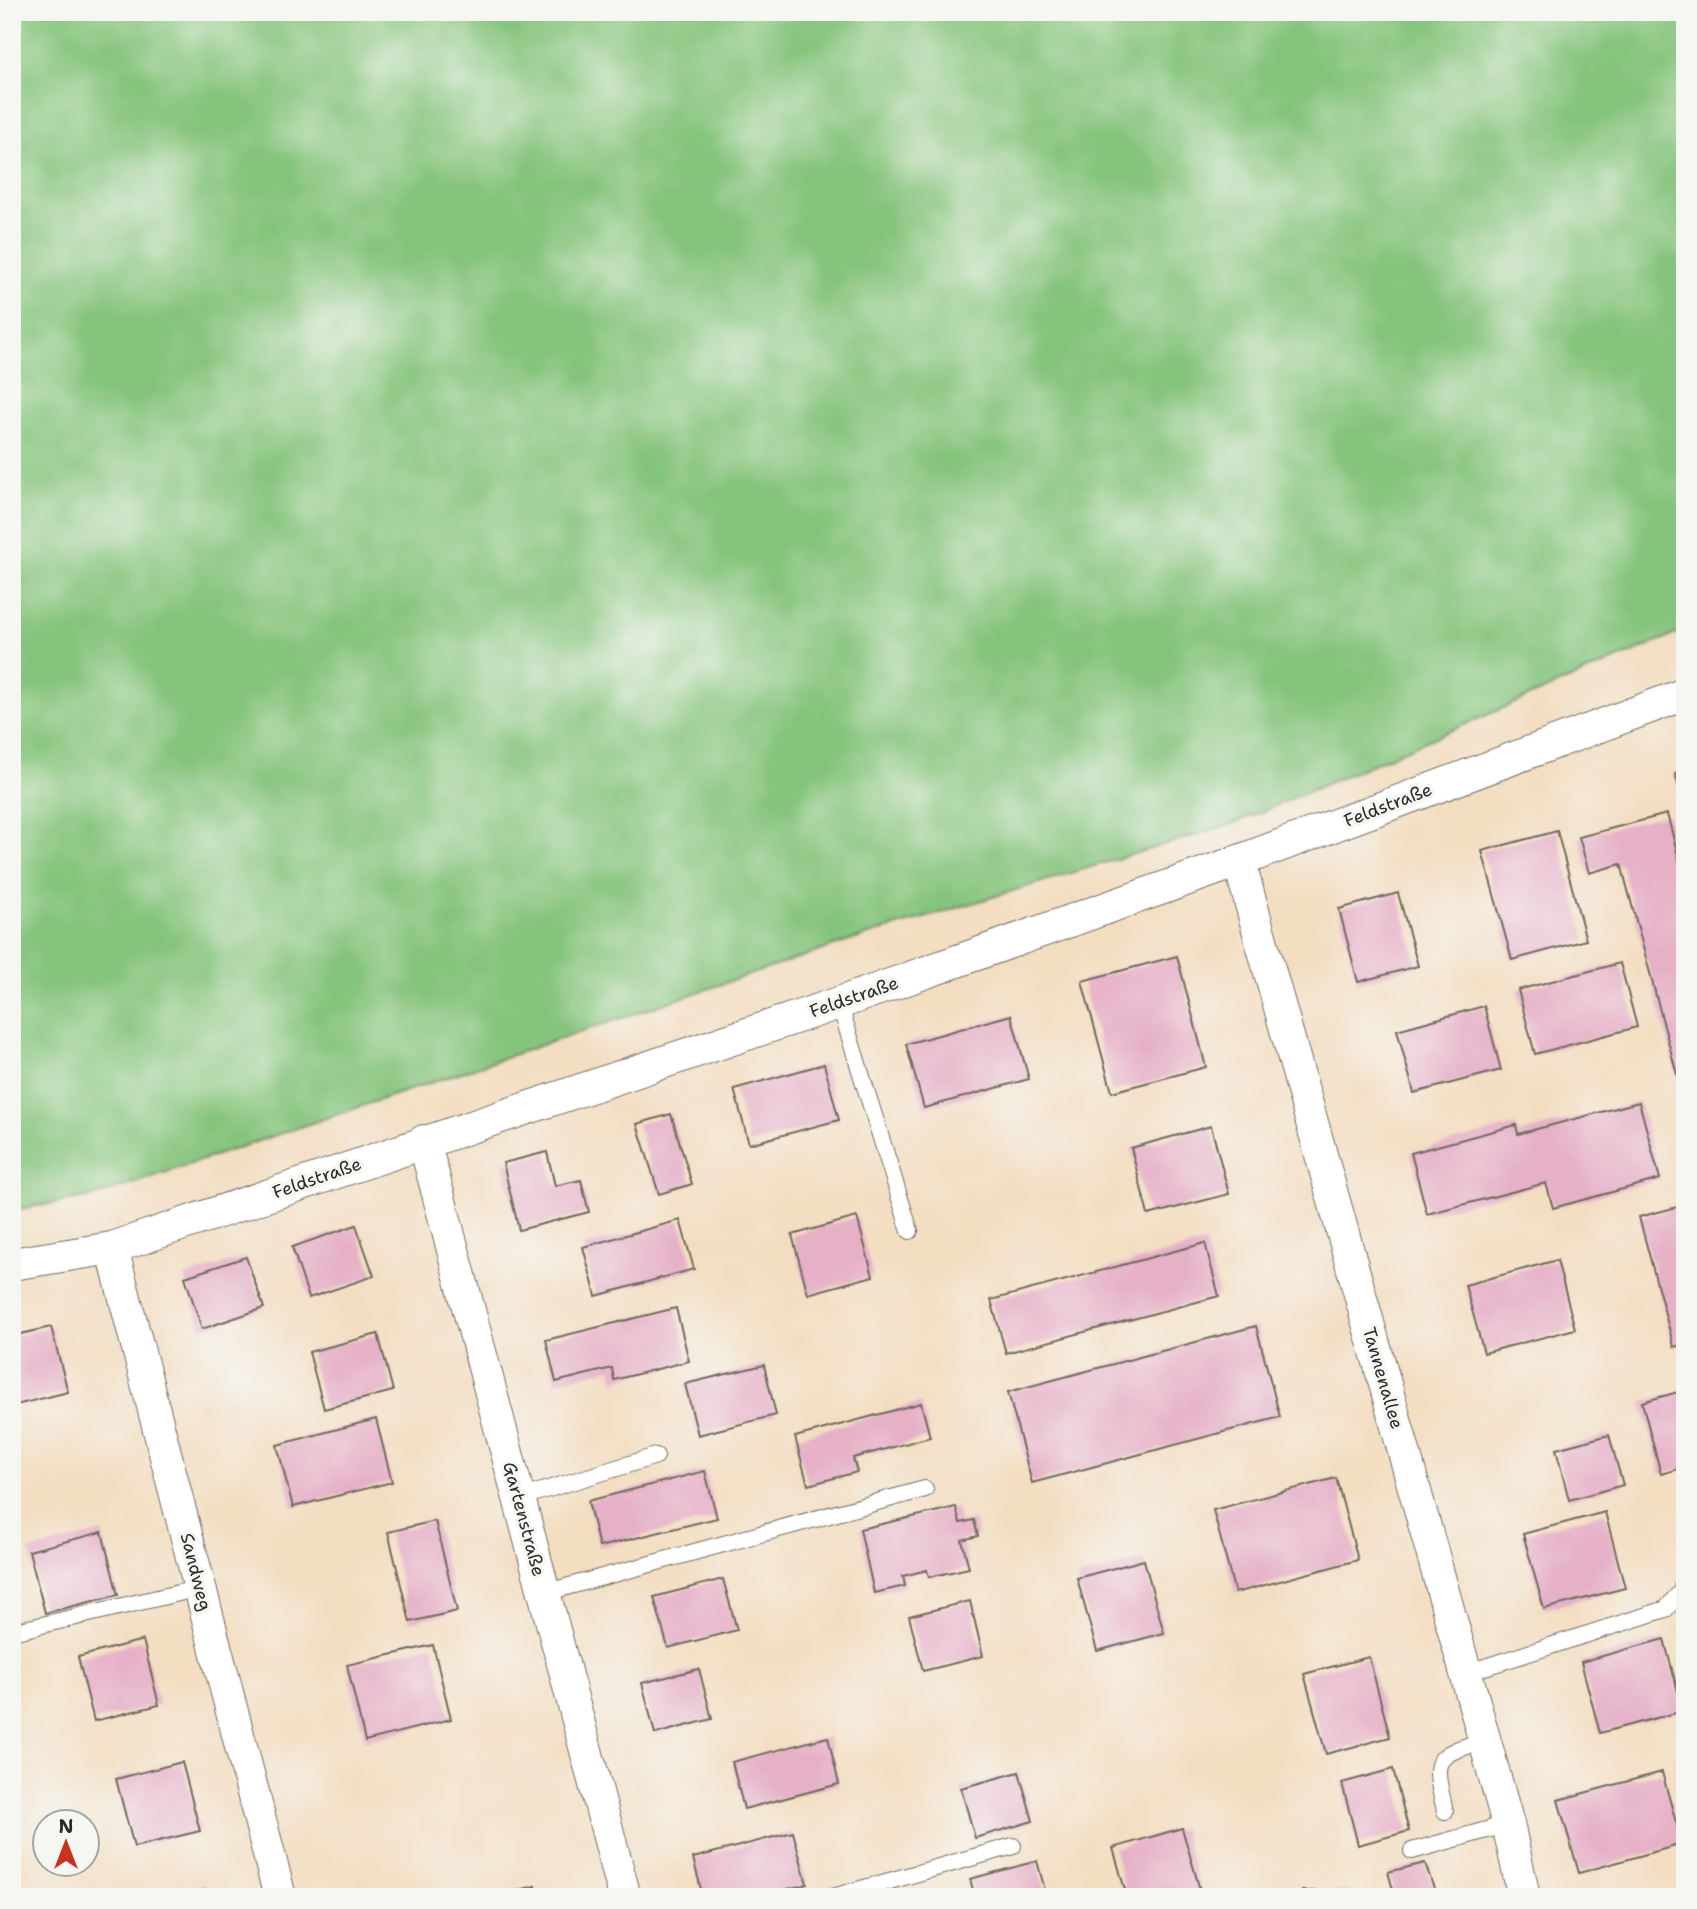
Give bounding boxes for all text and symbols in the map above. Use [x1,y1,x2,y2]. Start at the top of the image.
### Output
street label: Feldstraße [1341,777,1435,833]
street label: Feldstraße [806,971,902,1023]
street label: Feldstraße [269,1152,365,1204]
street label: Tannenallee [1357,1324,1409,1432]
street label: Gartenstraße [497,1459,551,1579]
street label: Sandweg [175,1530,217,1614]
north arrow [32,1808,102,1878]
text: N [58,1814,74,1839]

